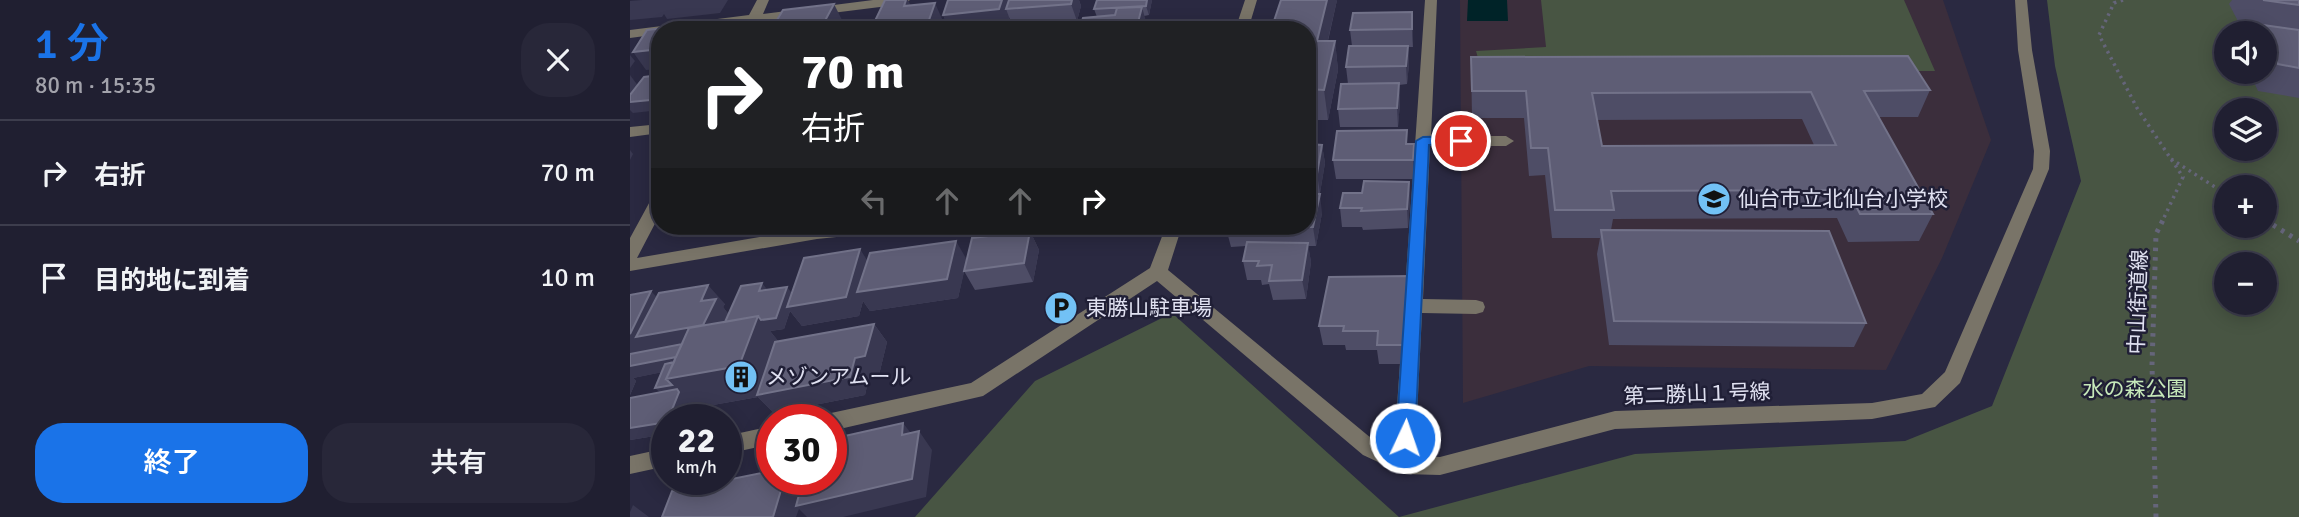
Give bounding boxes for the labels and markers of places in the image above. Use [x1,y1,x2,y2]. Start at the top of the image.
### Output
pin [1431,111,1491,171]
school or university icon: 仙台市立北仙台小学校 [1695,180,1733,218]
place label: 仙台市立北仙台小学校 [1738,186,1948,212]
parking icon: 東勝山駐車場 [1042,289,1080,327]
place label: 東勝山駐車場 [1086,295,1212,321]
building icon: メゾンアムール [722,358,760,396]
place label: メゾンアムール [766,364,912,390]

